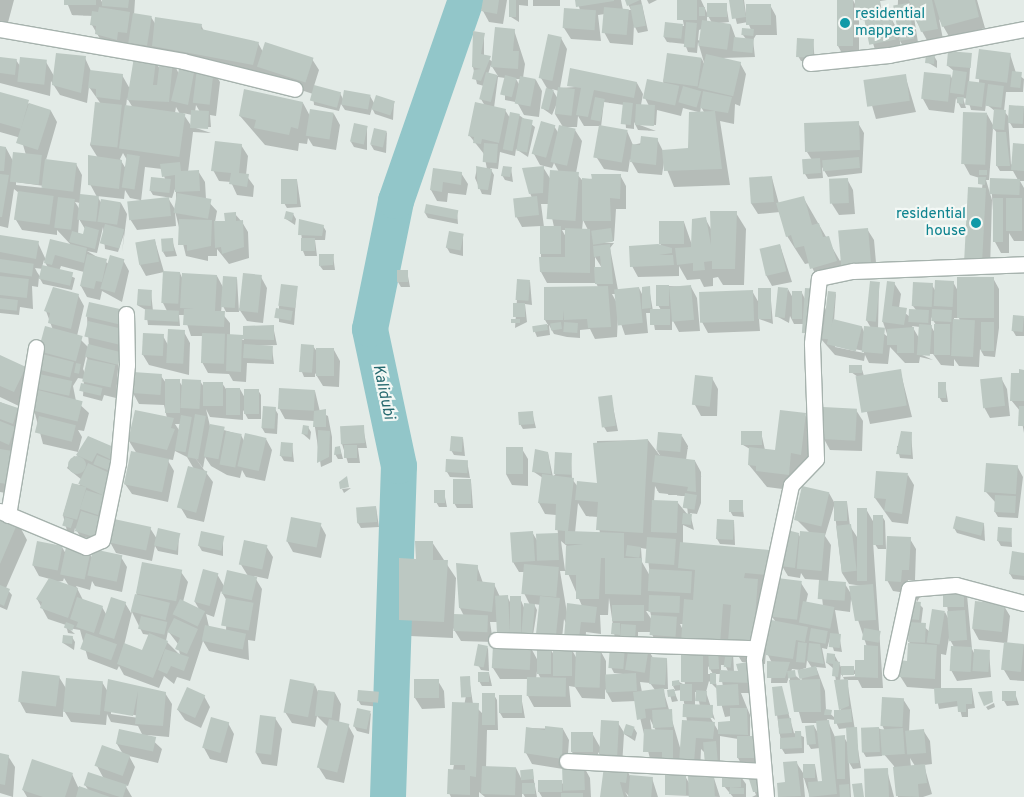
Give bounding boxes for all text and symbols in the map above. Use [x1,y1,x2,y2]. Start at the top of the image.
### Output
place label: residential mappers [855,5,925,40]
marker: residential mappers [839,17,851,29]
place label: residential house [896,205,966,240]
marker: residential house [970,217,982,229]
water label: Kalidubi [368,363,398,421]

